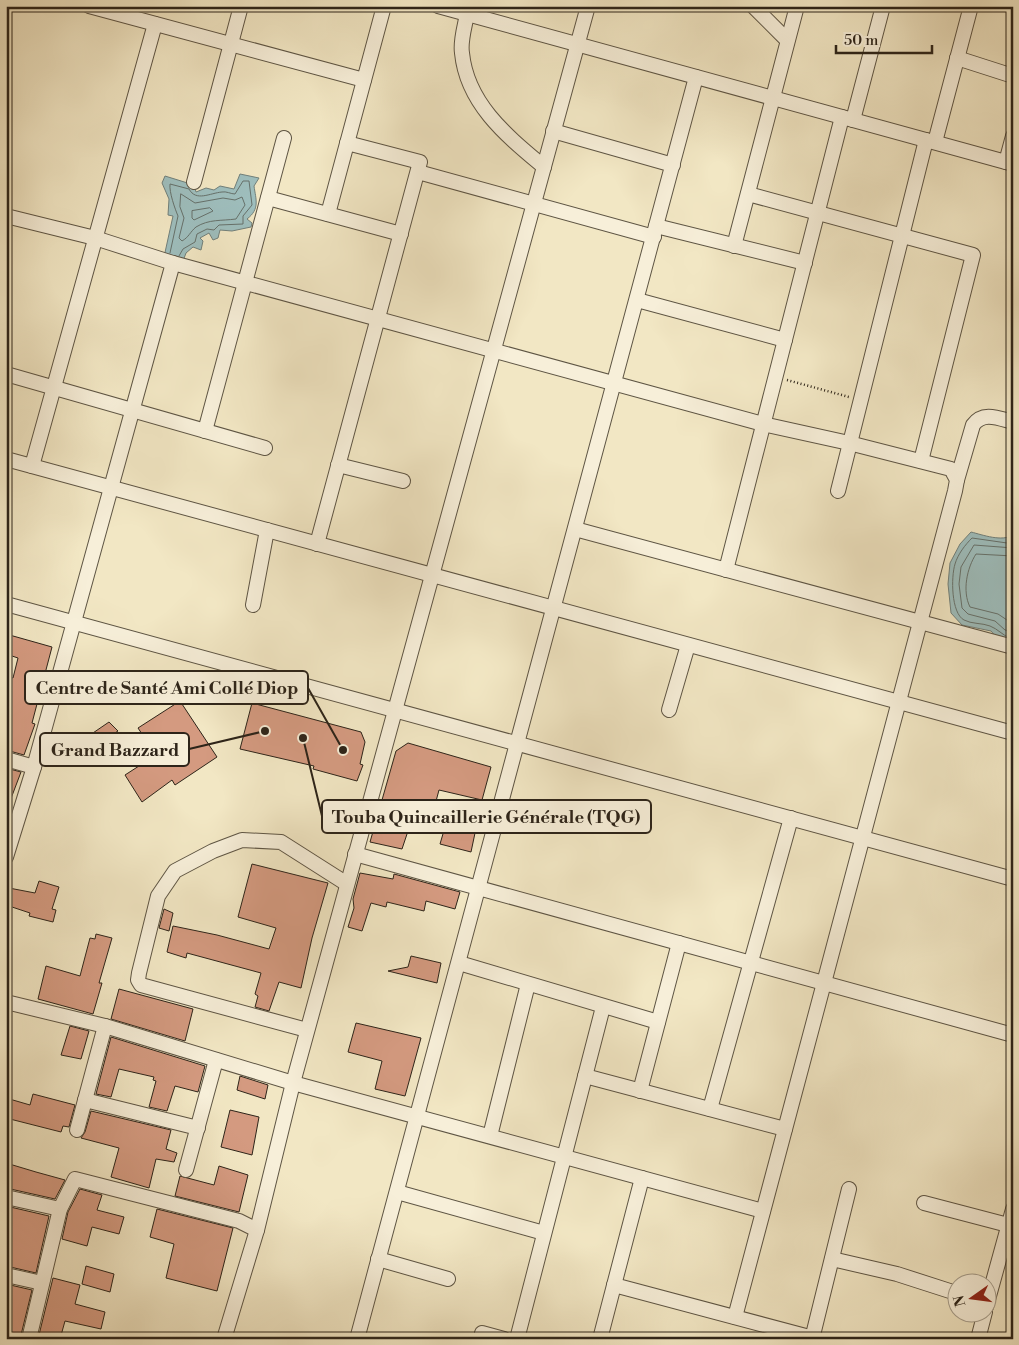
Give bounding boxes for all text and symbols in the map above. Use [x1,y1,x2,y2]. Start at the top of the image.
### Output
scale bar [836,22,933,54]
text: 50 m [844,31,878,50]
callout: Centre de Santé Ami Collé Diop [25,671,308,704]
text: Centre de Santé Ami Collé Diop [35,677,299,700]
callout: Grand Bazzard [40,733,189,766]
text: Grand Bazzard [51,739,179,762]
callout: Touba Quincaillerie Générale (TQG) [322,800,651,833]
text: Touba Quincaillerie Générale (TQG) [332,806,641,829]
north arrow [946,1272,996,1322]
text: N [950,1293,970,1308]

